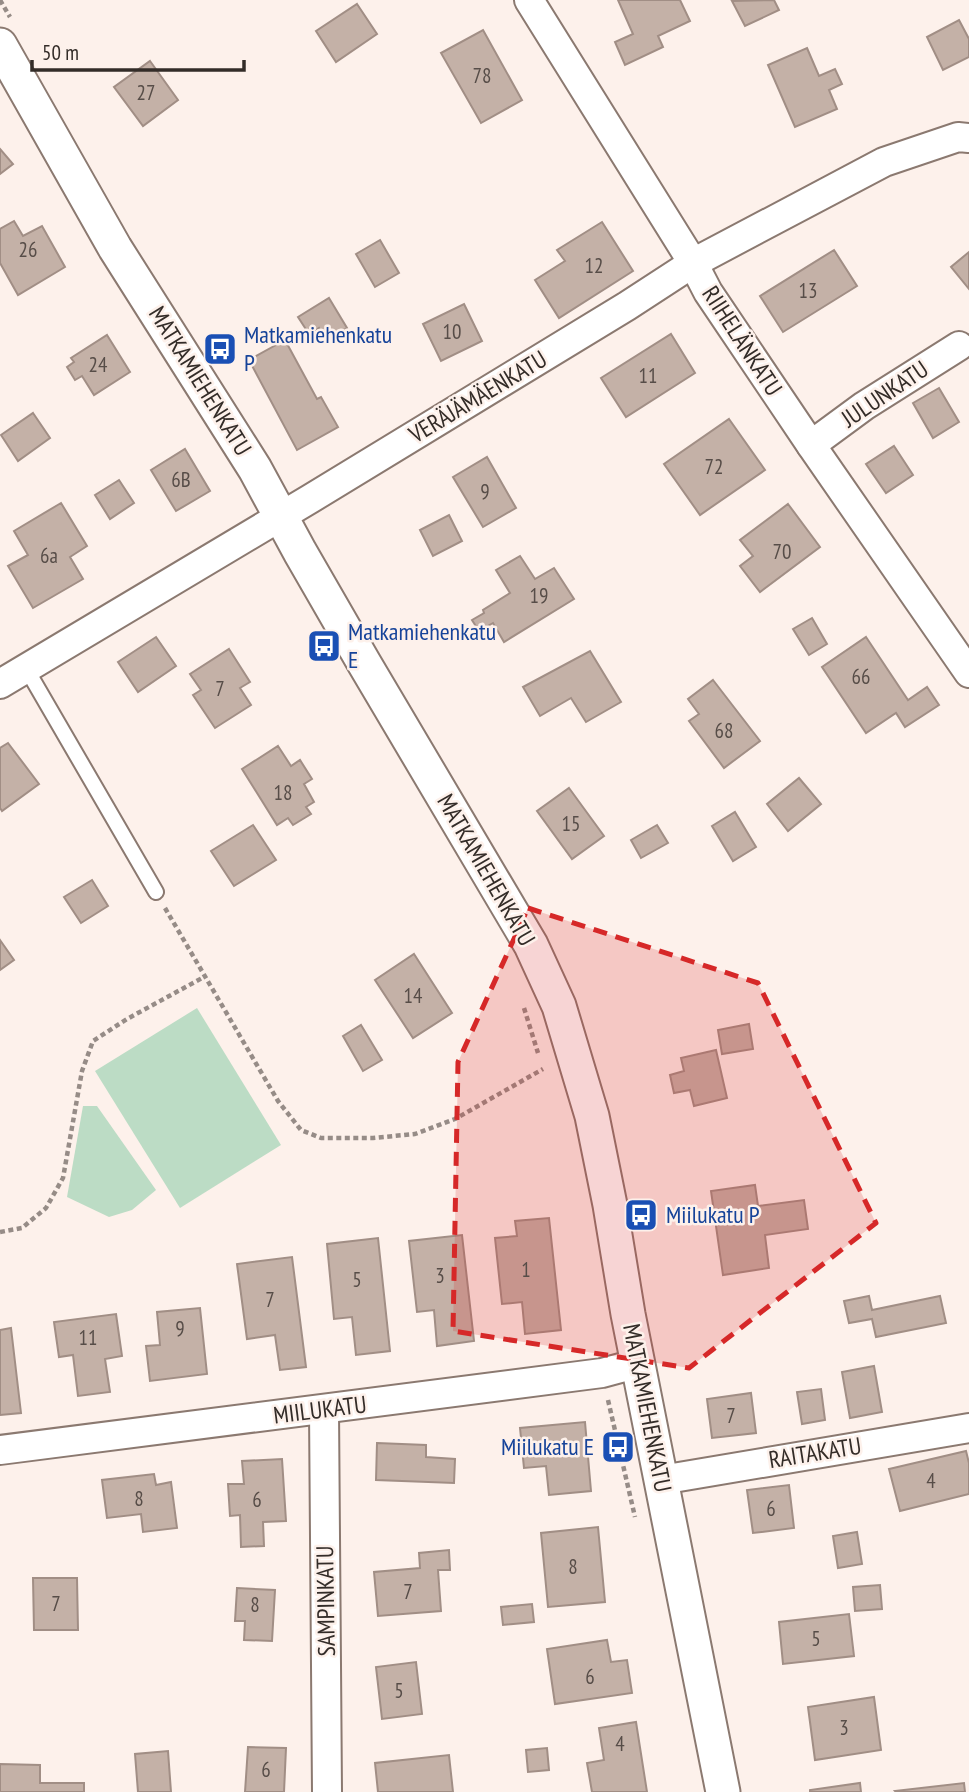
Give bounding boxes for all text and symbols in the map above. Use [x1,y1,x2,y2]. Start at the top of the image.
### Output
scale bar [32,28,243,72]
text: 50 m [42,39,79,66]
house number: 78 [473,62,491,89]
house number: 27 [137,79,155,106]
house number: 26 [19,236,37,263]
house number: 12 [585,252,603,279]
house number: 13 [799,277,817,304]
street label: RIIHELÄNKATU [695,280,789,401]
street label: MATKAMIEHENKATU [142,300,259,461]
house number: 10 [443,318,461,345]
place label: Matkamiehenkatu P [244,319,392,378]
bus stop icon: Matkamiehenkatu P [201,330,239,368]
street label: VERÄJÄMÄENKATU [402,343,552,450]
house number: 24 [89,351,108,378]
street label: JULUNKATU [835,353,934,434]
house number: 11 [639,362,657,389]
house number: 72 [705,453,723,480]
house number: 6B [171,466,191,493]
house number: 9 [480,478,490,505]
house number: 70 [773,538,791,565]
house number: 6a [40,542,58,569]
house number: 19 [530,582,548,609]
place label: Matkamiehenkatu E [348,616,496,675]
bus stop icon: Matkamiehenkatu E [305,627,343,665]
house number: 66 [852,663,870,690]
house number: 7 [215,675,225,702]
house number: 68 [715,717,733,744]
house number: 18 [274,779,292,806]
street label: MATKAMIEHENKATU [430,788,542,951]
house number: 15 [562,810,580,837]
house number: 14 [404,982,423,1009]
bus stop icon: Miilukatu P [622,1196,660,1234]
place label: Miilukatu P [666,1199,760,1230]
house number: 1 [521,1256,531,1283]
house number: 3 [435,1262,445,1289]
house number: 5 [352,1266,362,1293]
house number: 7 [265,1286,275,1313]
house number: 9 [175,1315,185,1342]
street label: MATKAMIEHENKATU [616,1321,679,1495]
house number: 11 [79,1324,97,1351]
street label: MIILUKATU [272,1388,368,1431]
house number: 7 [726,1402,736,1429]
bus stop icon: Miilukatu E [599,1428,637,1466]
street label: RAITAKATU [766,1430,863,1475]
place label: Miilukatu E [501,1431,594,1462]
house number: 4 [926,1467,936,1494]
house number: 8 [134,1485,144,1512]
house number: 6 [252,1486,262,1513]
house number: 6 [766,1495,776,1522]
street label: SAMPINKATU [309,1545,342,1657]
house number: 8 [568,1553,578,1580]
house number: 7 [403,1578,413,1605]
house number: 7 [51,1590,61,1617]
house number: 8 [250,1591,260,1618]
house number: 5 [811,1625,821,1652]
house number: 6 [585,1663,595,1690]
house number: 5 [394,1677,404,1704]
house number: 3 [839,1714,849,1741]
house number: 4 [615,1730,625,1757]
house number: 6 [261,1756,271,1783]

